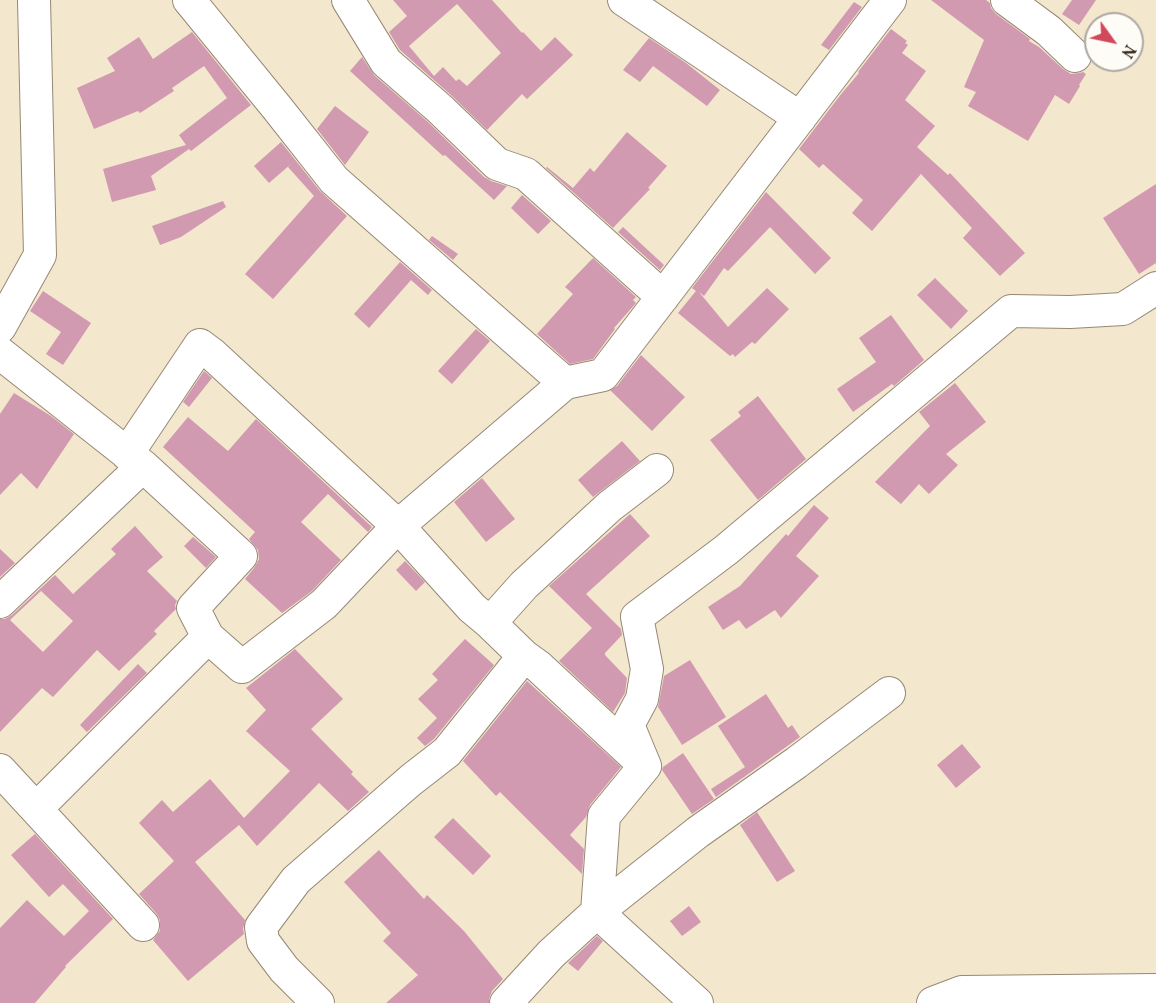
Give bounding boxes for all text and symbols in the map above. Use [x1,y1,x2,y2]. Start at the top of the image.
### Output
north arrow [1084,12,1144,72]
text: N [1115,40,1140,62]

